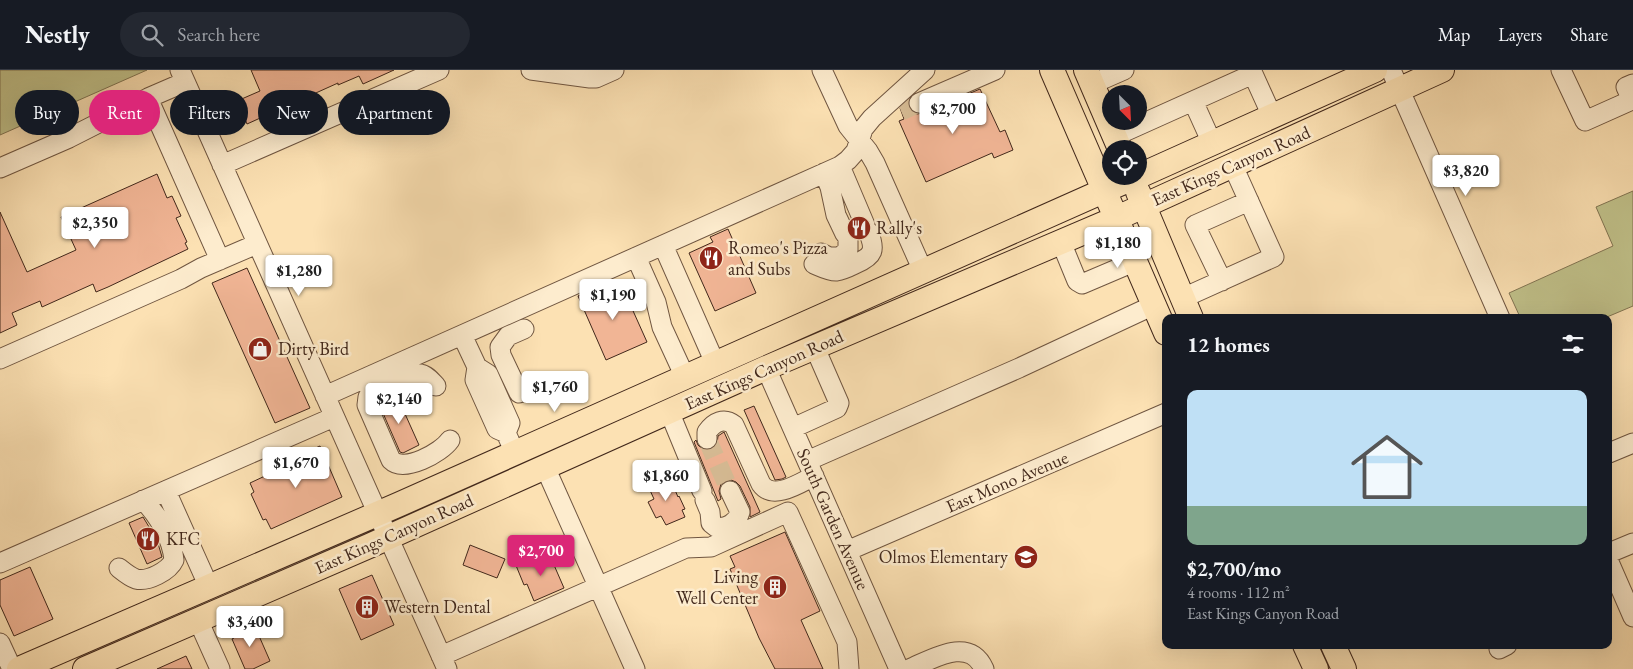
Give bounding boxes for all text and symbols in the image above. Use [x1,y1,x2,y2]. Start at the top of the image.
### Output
search box [120,12,470,57]
text: Nestly [25,19,90,50]
icon: search [138,21,166,49]
text: Search here [178,22,260,47]
text: Map [1438,23,1470,46]
text: Layers [1498,23,1542,46]
text: Share [1570,23,1608,46]
north arrow [1102,85,1148,130]
map controls [1102,85,1147,185]
chip: Buy [15,90,79,135]
chip: Rent [89,90,160,135]
chip: Filters [170,90,248,135]
chip: New [258,90,328,135]
chip: Apartment [338,90,450,135]
pin: $2,700 [912,92,994,135]
text: $2,700 [930,98,976,119]
street label: East Kings Canyon Road [1148,120,1315,211]
button: locate [1102,140,1147,185]
pin: $3,820 [1425,154,1507,197]
text: $3,820 [1443,160,1489,181]
pin: $2,350 [54,206,136,249]
text: $2,350 [72,212,118,233]
restaurant icon: Rally's [846,215,872,241]
place label: Rally's [876,216,922,239]
pin: $1,180 [1077,226,1159,269]
text: $1,180 [1095,232,1141,253]
place label: Romeo's Pizza and Subs [728,236,828,280]
restaurant icon: Romeo's Pizza and Subs [698,245,724,271]
pin: $1,280 [258,254,340,297]
text: $1,280 [276,260,322,281]
pin: $1,190 [572,278,654,321]
text: $1,190 [590,284,636,305]
street label: East Kings Canyon Road [681,324,848,415]
icon: filters [1559,330,1587,358]
text: 12 homes [1187,331,1270,358]
shop icon: Dirty Bird [247,336,273,362]
place label: Dirty Bird [278,337,350,360]
pin: $1,760 [514,370,596,413]
text: $1,760 [532,376,578,397]
pin: $2,140 [358,382,440,425]
text: $2,140 [376,388,422,409]
icon: home [1342,422,1432,512]
street label: South Garden Avenue [792,444,875,593]
street label: East Mono Avenue [942,445,1071,518]
pin: $1,670 [255,446,337,489]
text: $1,670 [273,452,319,473]
pin: $1,860 [625,460,707,502]
text: $1,860 [643,465,689,486]
street label: East Kings Canyon Road [311,488,478,579]
restaurant icon: KFC [135,526,161,552]
place label: KFC [166,527,200,550]
pin: $2,700 [500,534,582,577]
text: $2,700 [518,540,564,561]
school or university icon: Olmos Elementary [1013,544,1039,570]
place label: Olmos Elementary [879,545,1008,568]
text: $2,700/mo [1187,555,1281,582]
place label: Living Well Center [676,565,758,609]
building icon: Living Well Center [762,574,788,600]
text: 4 rooms · 112 m² [1187,582,1290,603]
building icon: Western Dental [354,594,380,620]
place label: Western Dental [384,595,491,618]
text: East Kings Canyon Road [1187,603,1339,624]
pin: $3,400 [209,606,291,648]
text: $3,400 [227,611,273,632]

